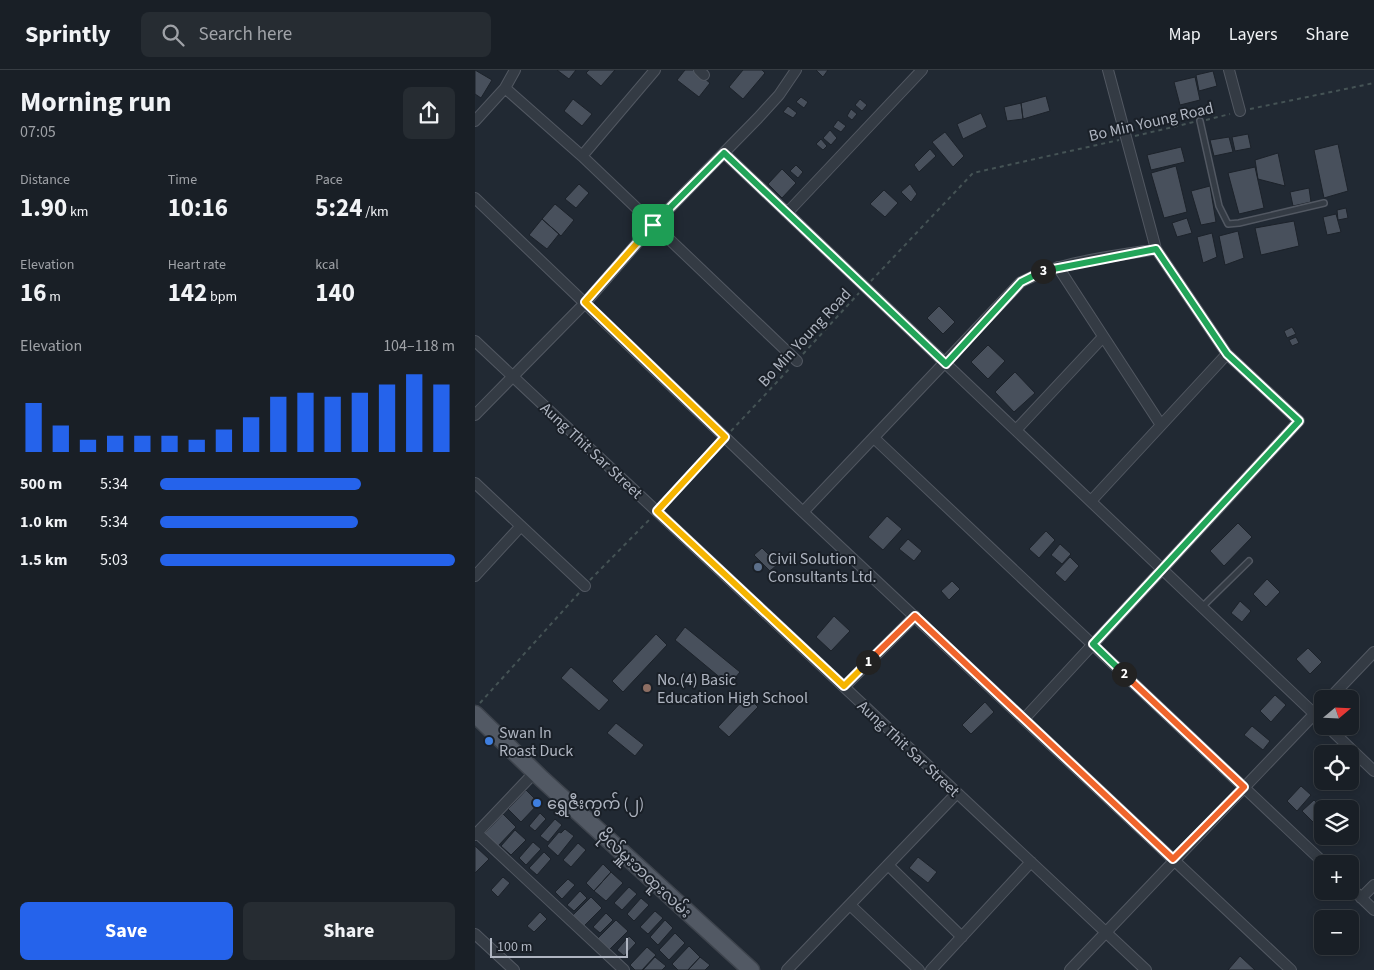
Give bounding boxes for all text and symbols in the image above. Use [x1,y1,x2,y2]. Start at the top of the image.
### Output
search box [141,12,491,57]
text: Sprintly [25,17,111,52]
icon: search [159,21,187,49]
text: Search here [199,21,292,48]
text: Map [1169,22,1201,47]
text: Layers [1229,22,1278,47]
text: Share [1306,22,1349,47]
text: Morning run [20,82,171,122]
button: share [403,87,455,139]
street label: Bo Min Young Road [1087,97,1216,147]
text: 07:05 [20,121,56,143]
text: Distance [20,170,70,190]
text: Time [168,170,197,190]
text: Pace [315,170,343,190]
text: 1.90 [20,190,67,226]
text: 10:16 [168,190,228,226]
text: 5:24 [315,190,362,226]
text: km [67,202,88,222]
text: /km [362,202,389,222]
pin [632,204,674,246]
icon: arrive [639,211,667,239]
text: Elevation [20,255,75,275]
text: Heart rate [168,255,226,275]
text: kcal [315,255,339,275]
pin: 3 [1031,258,1055,284]
text: 3 [1040,261,1047,281]
text: 16 [20,275,46,311]
text: 142 [168,275,207,311]
text: 140 [315,275,355,311]
street label: Bo Min Young Road [753,284,856,392]
text: m [46,287,61,307]
text: bpm [207,287,237,307]
text: Elevation [20,335,82,357]
text: 104–118 m [383,335,455,357]
street label: Aung Thit Sar Street [535,397,648,504]
text: 500 m [20,473,62,495]
text: 5:34 [100,473,128,495]
text: 1.0 km [20,511,67,533]
text: 5:34 [100,511,128,533]
place label: Civil Solution Consultants Ltd. [768,548,877,588]
text: 1.5 km [20,549,67,571]
text: 5:03 [100,549,128,571]
marker: Civil Solution Consultants Ltd. [752,561,764,573]
pin: 1 [855,650,881,674]
text: 1 [865,652,872,672]
pin: 2 [1111,662,1137,686]
text: 2 [1121,664,1128,684]
place label: No.(4) Basic Education High School [657,669,808,709]
marker: No.(4) Basic Education High School [641,682,653,694]
north arrow [1314,690,1359,735]
map controls [1314,690,1359,955]
street label: Aung Thit Sar Street [852,695,965,802]
place label: Swan In Roast Duck [499,722,573,762]
marker: Swan In Roast Duck [483,735,495,747]
button: locate [1314,745,1359,790]
place label: ရွှေဇီးကွက် (၂) [547,792,644,817]
marker: ရွှေဇီးကွက် (၂) [531,797,543,809]
button: layers [1314,800,1359,845]
street label: ဗိုလ်မှူးဘထူးလမ်း [590,824,697,925]
button: + [1314,855,1359,900]
button: Save [20,902,233,960]
button: Share [243,902,455,960]
button: − [1314,910,1359,955]
scale bar [490,935,627,958]
text: 100 m [497,937,532,957]

